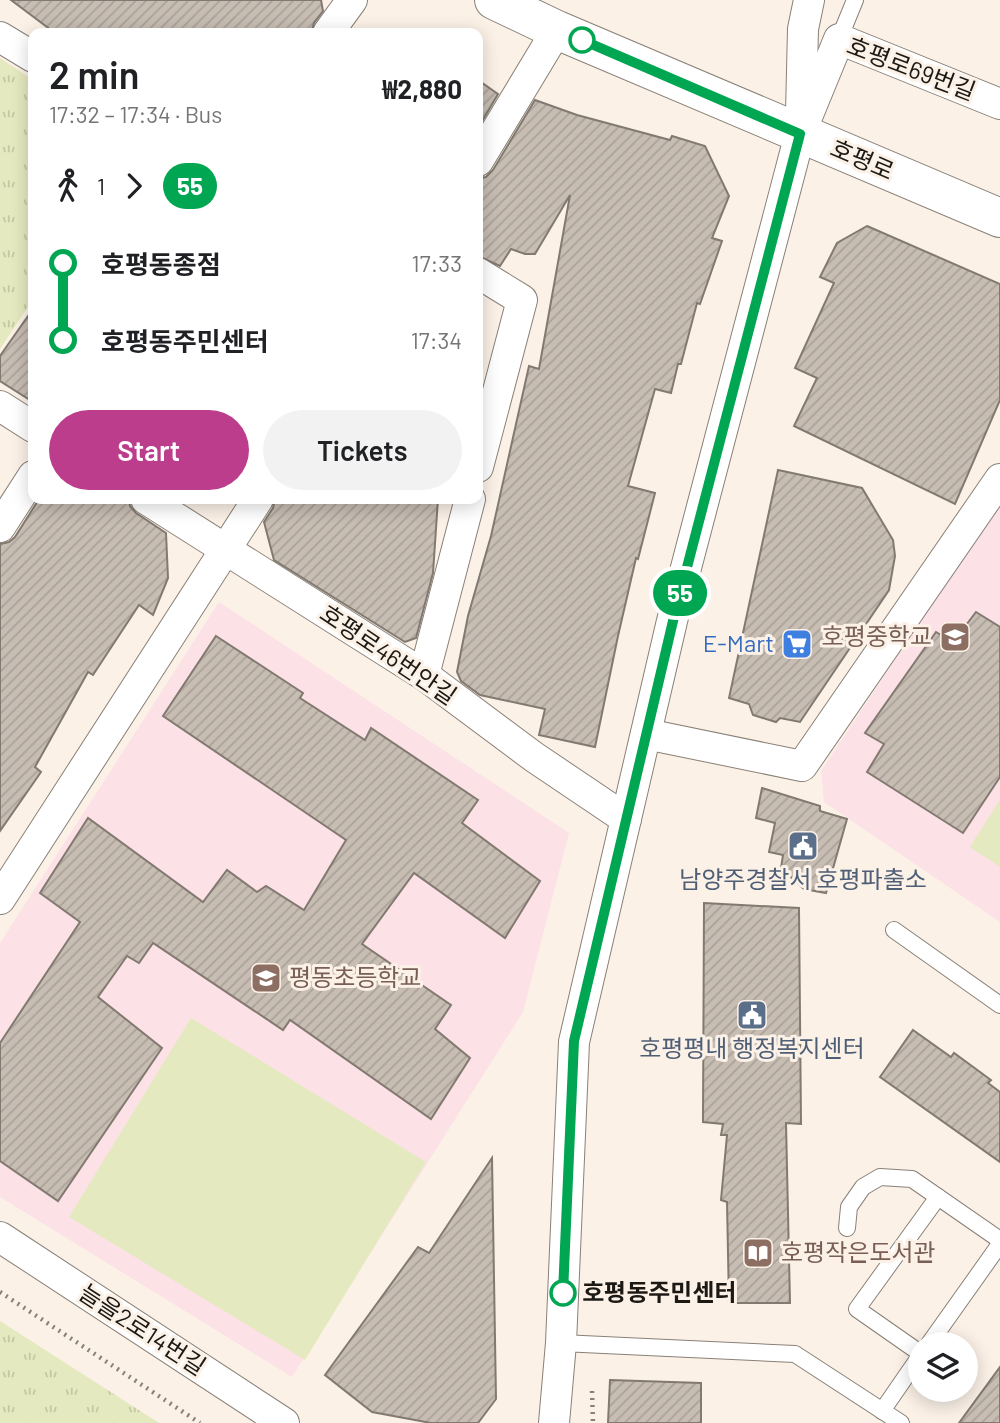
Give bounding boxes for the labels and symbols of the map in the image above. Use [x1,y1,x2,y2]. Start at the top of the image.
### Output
unlabelled marker [569,27,595,53]
street label: 호평로69번길 [843,30,980,105]
street label: 호평로 [826,132,899,185]
line badge: 55 [648,570,712,616]
street label: 호평로46번안길 [315,598,462,710]
school or university icon: 호평중학교 [938,620,972,654]
place label: 호평중학교 [822,621,932,650]
supermarket icon: E-Mart [780,627,814,661]
place label: E-Mart [703,628,774,657]
public building icon: 남양주경찰서 호평파출소 [786,829,820,863]
place label: 남양주경찰서 호평파출소 [679,864,927,893]
school or university icon: 평동초등학교 [249,961,283,995]
place label: 평동초등학교 [289,962,421,991]
public building icon: 호평평내 행정복지센터 [735,998,769,1032]
place label: 호평평내 행정복지센터 [639,1033,865,1062]
library icon: 호평작은도서관 [741,1236,775,1270]
place label: 호평작은도서관 [781,1237,936,1266]
street label: 늘을2로14번길 [74,1277,211,1380]
place label: 호평동주민센터 [582,1277,737,1306]
marker: 호평동주민센터 [550,1280,576,1306]

